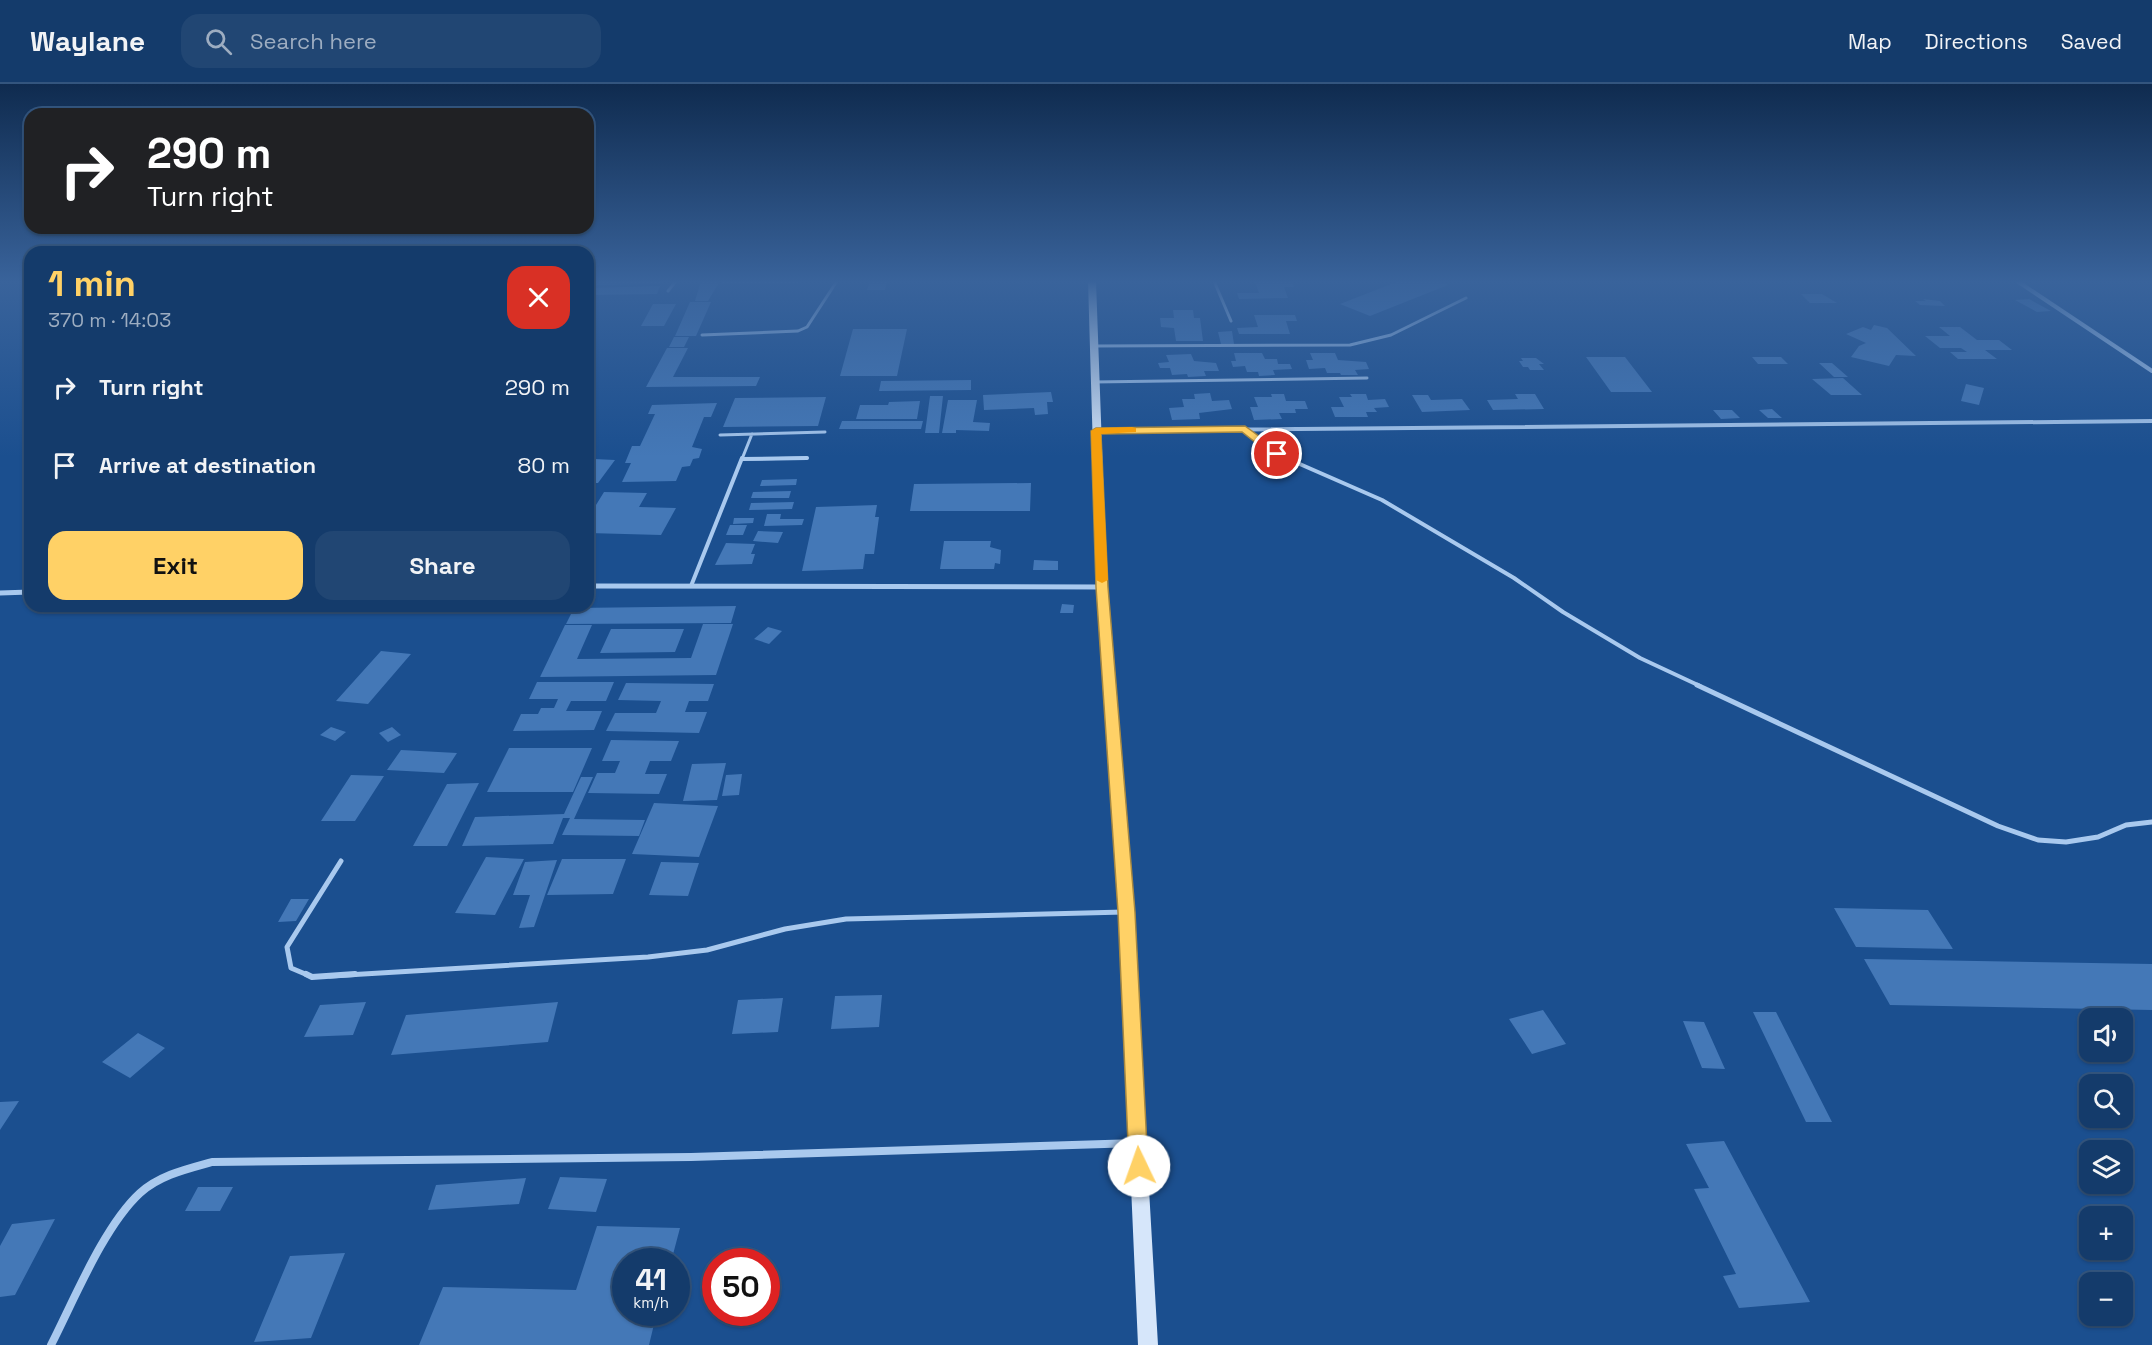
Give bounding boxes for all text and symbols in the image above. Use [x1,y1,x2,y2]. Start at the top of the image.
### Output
search box [181,14,601,68]
text: Waylane [30,23,145,59]
icon: search [202,25,235,58]
text: Search here [250,27,377,55]
text: Map [1848,28,1892,55]
text: Directions [1925,28,2028,55]
text: Saved [2061,28,2122,55]
text: 290 m [147,127,272,180]
icon: right [48,132,126,210]
text: Turn right [147,179,274,214]
text: 1 min [48,261,136,307]
button: close [507,266,570,329]
text: 370 m · 14:03 [48,307,171,333]
icon: right [48,371,81,404]
text: Turn right [99,373,204,401]
text: 290 m [505,373,570,401]
pin [1251,428,1302,479]
icon: arrive [1260,437,1293,470]
icon: arrive [48,449,81,482]
text: Arrive at destination [99,451,316,479]
text: 80 m [518,451,570,479]
button: Exit [48,531,303,600]
button: Share [315,531,570,600]
map controls [2079,1008,2133,1326]
button: sound [2079,1008,2133,1062]
button: search [2079,1074,2133,1128]
position arrow [1107,1134,1171,1198]
button: layers [2079,1140,2133,1194]
button: + [2079,1206,2133,1260]
speed limit sign: 50 [702,1248,780,1326]
text: 41 [635,1260,667,1299]
button: − [2079,1272,2133,1326]
text: km/h [633,1293,669,1312]

